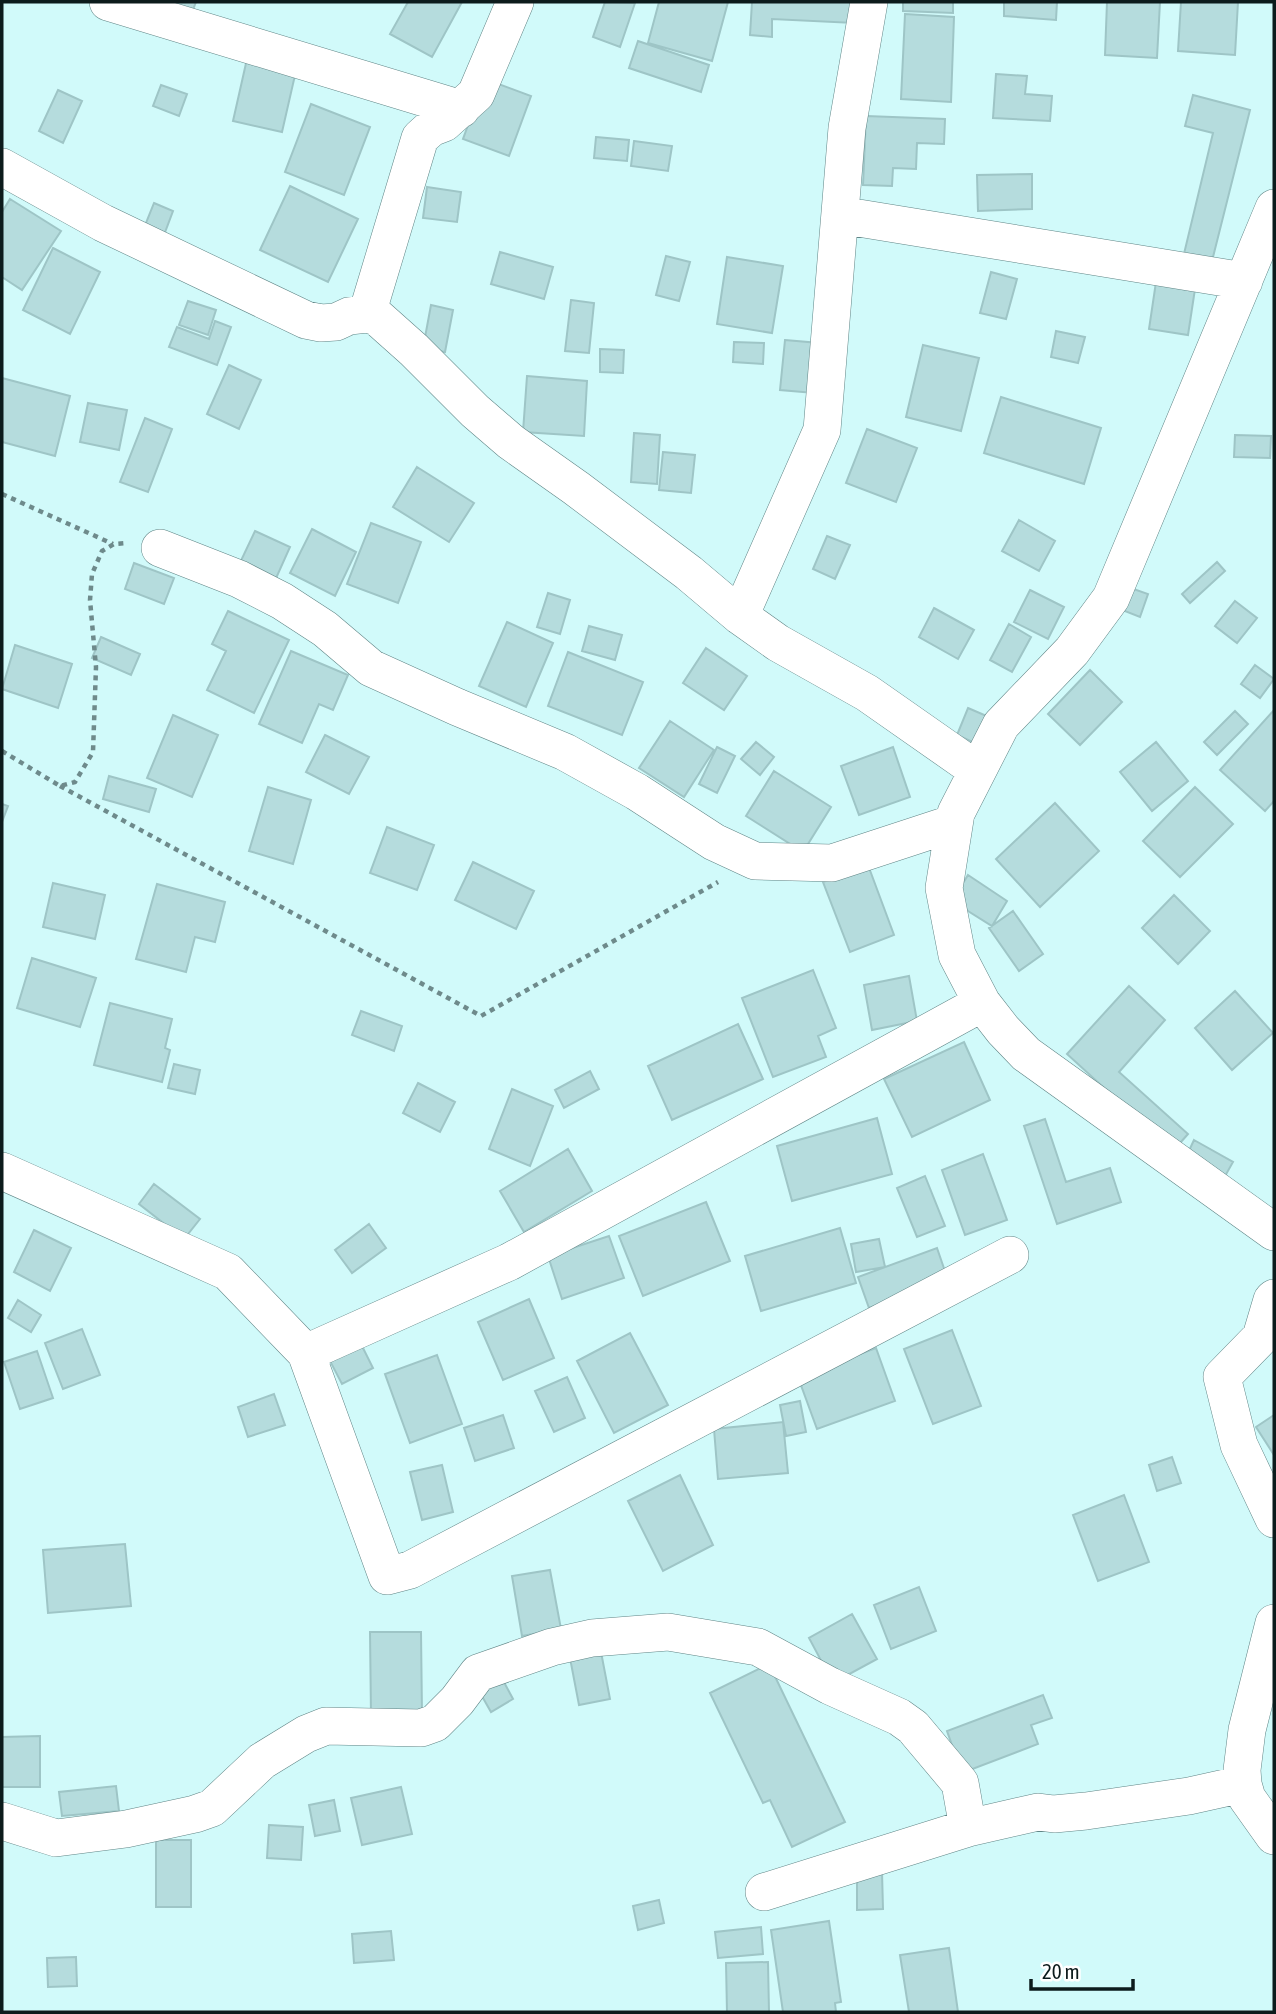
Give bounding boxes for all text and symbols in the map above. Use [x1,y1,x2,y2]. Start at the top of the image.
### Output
scale bar [1031,1948,1132,1992]
text: 20 m [1042,1959,1080,1983]

